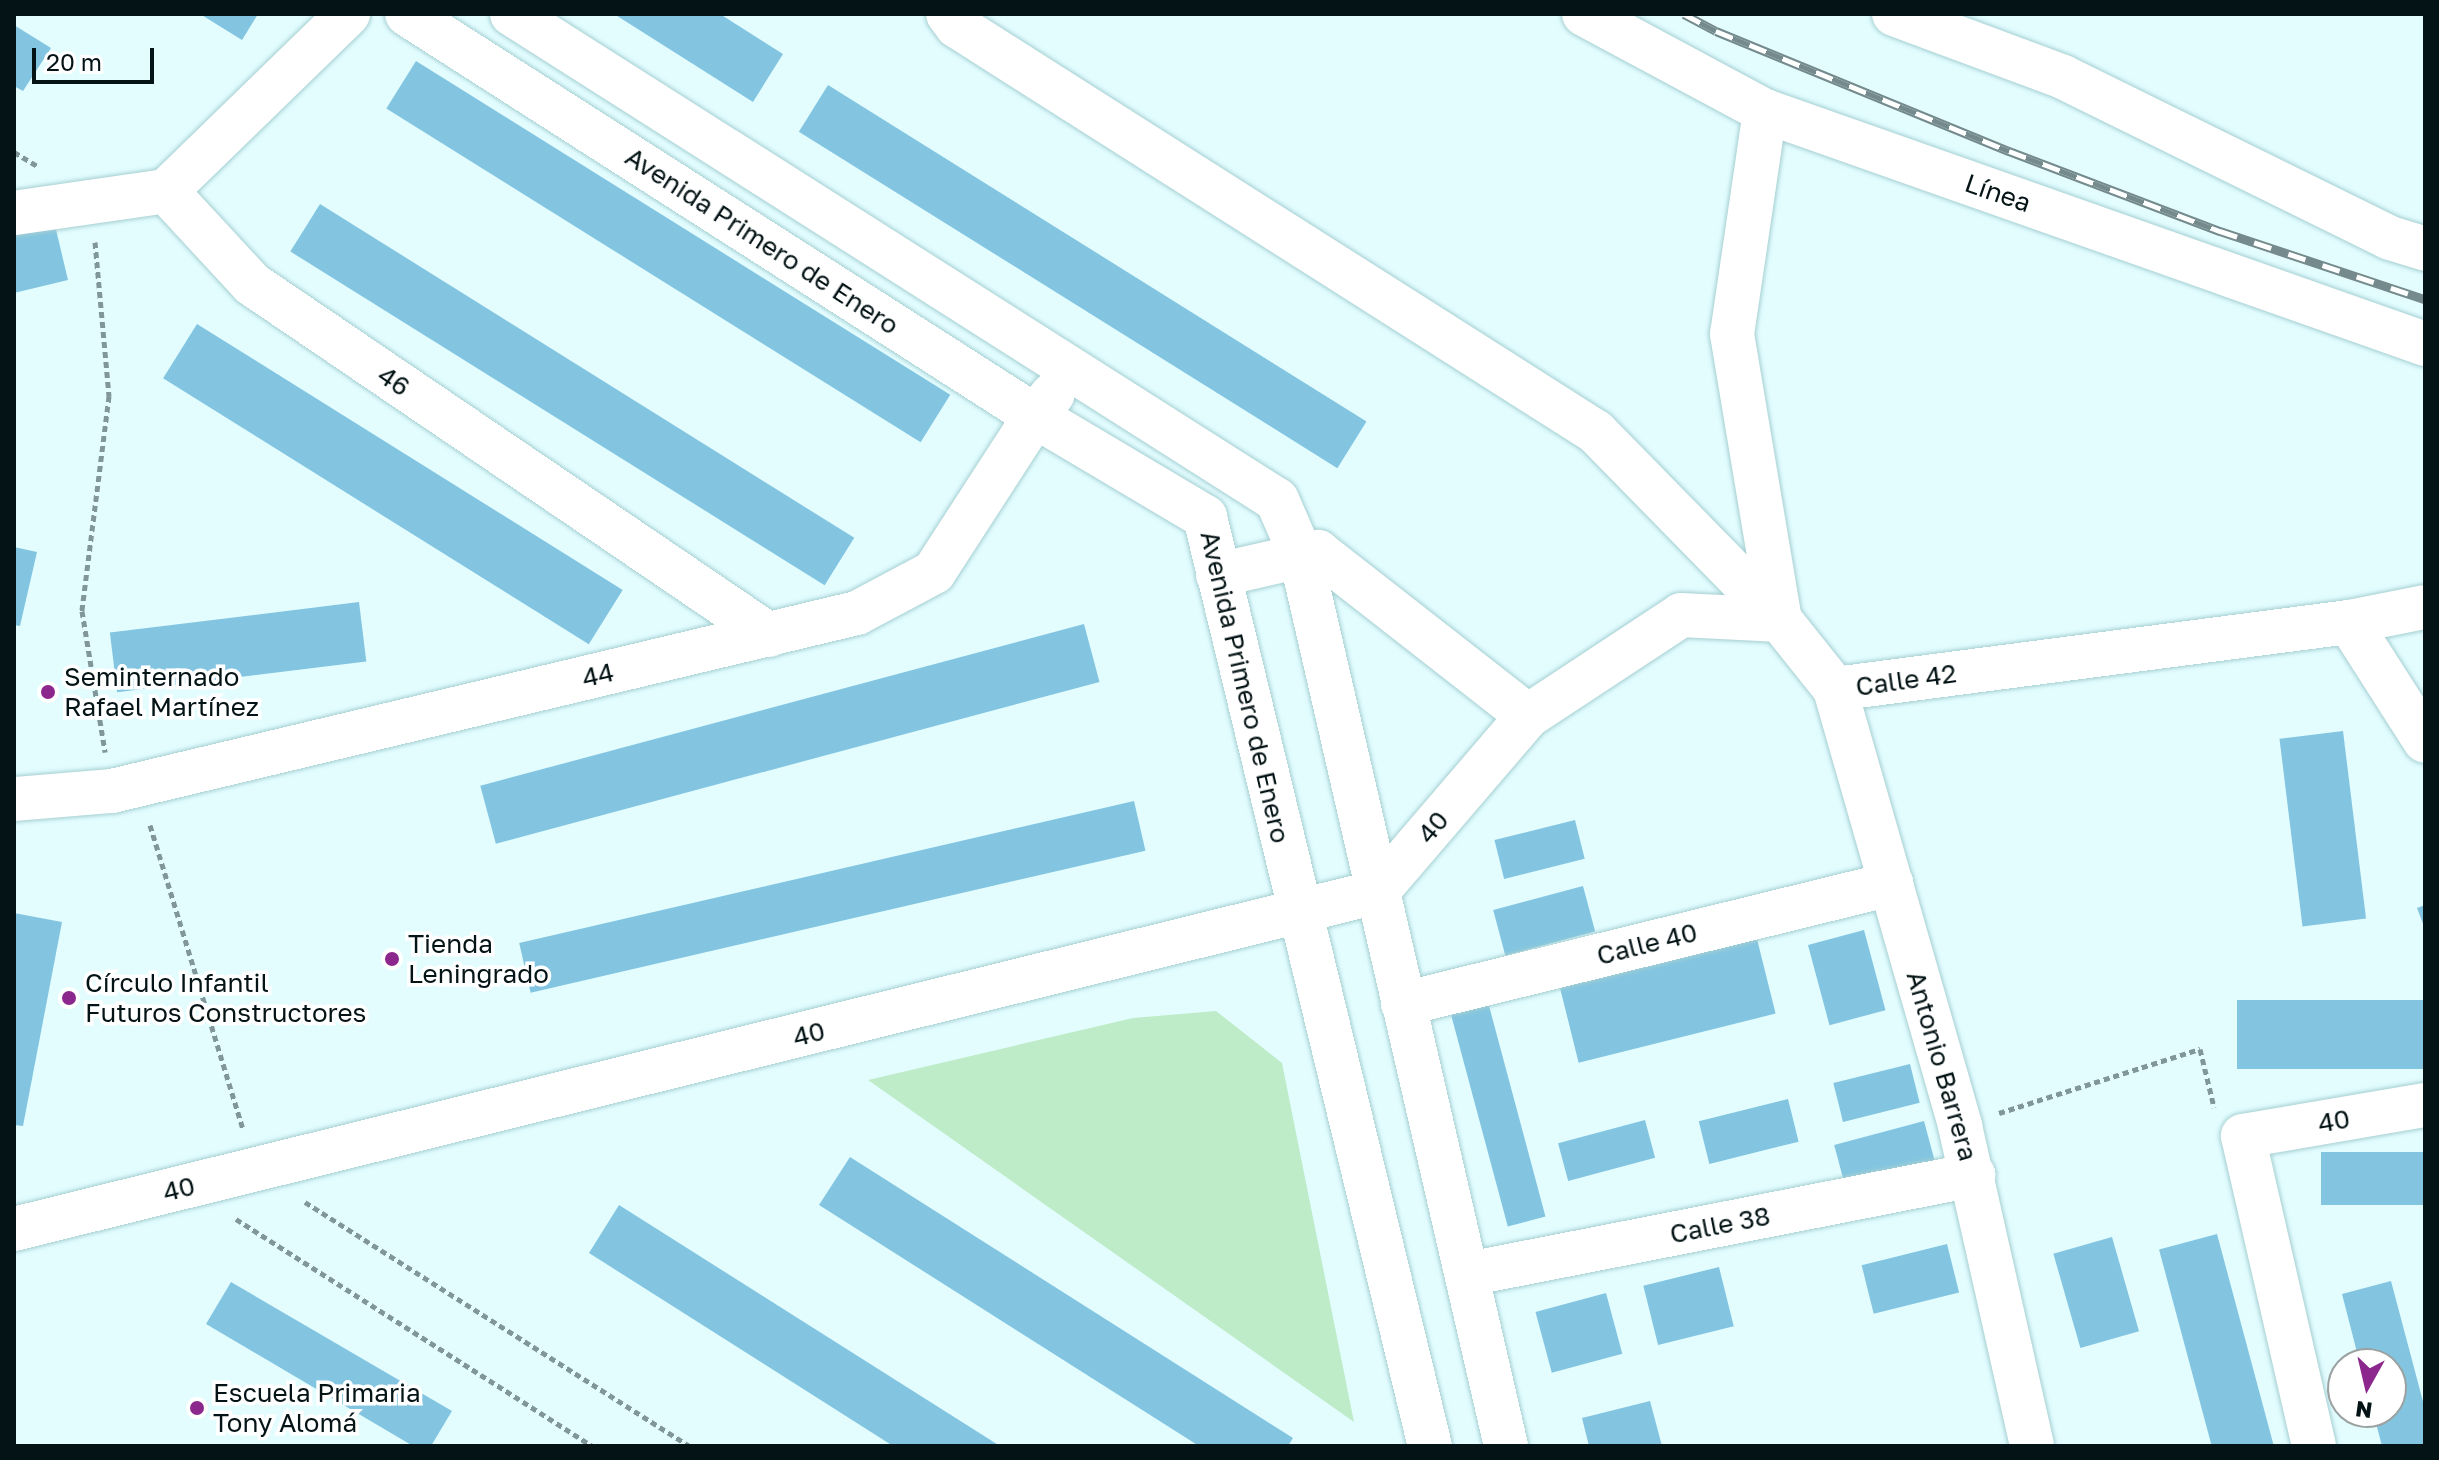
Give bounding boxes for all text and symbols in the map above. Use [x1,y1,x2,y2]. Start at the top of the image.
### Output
scale bar [36,32,158,82]
text: 20 m [46,47,102,76]
street label: Avenida Primero de Enero [620,141,904,341]
street label: Línea [1961,167,2035,219]
street label: 46 [372,359,416,403]
street label: Avenida Primero de Enero [1194,528,1296,846]
street label: 44 [579,656,617,694]
street label: Calle 42 [1854,658,1958,702]
place label: Seminternado Rafael Martínez [64,661,259,722]
marker: Seminternado Rafael Martínez [39,683,57,701]
street label: 40 [1411,805,1455,849]
street label: Calle 40 [1594,916,1700,972]
place label: Tienda Leningrado [408,928,549,990]
marker: Tienda Leningrado [383,950,401,968]
place label: Círculo Infantil Futuros Constructores [85,967,366,1028]
street label: Antonio Barrera [1900,968,1984,1164]
marker: Círculo Infantil Futuros Constructores [60,989,78,1007]
street label: 40 [790,1015,828,1053]
street label: 40 [2316,1103,2352,1139]
street label: 40 [160,1170,198,1208]
street label: Calle 38 [1667,1200,1773,1250]
north arrow [2327,1348,2407,1428]
place label: Escuela Primaria Tony Alomá [213,1377,421,1438]
text: N [2354,1396,2374,1425]
marker: Escuela Primaria Tony Alomá [188,1399,206,1417]

